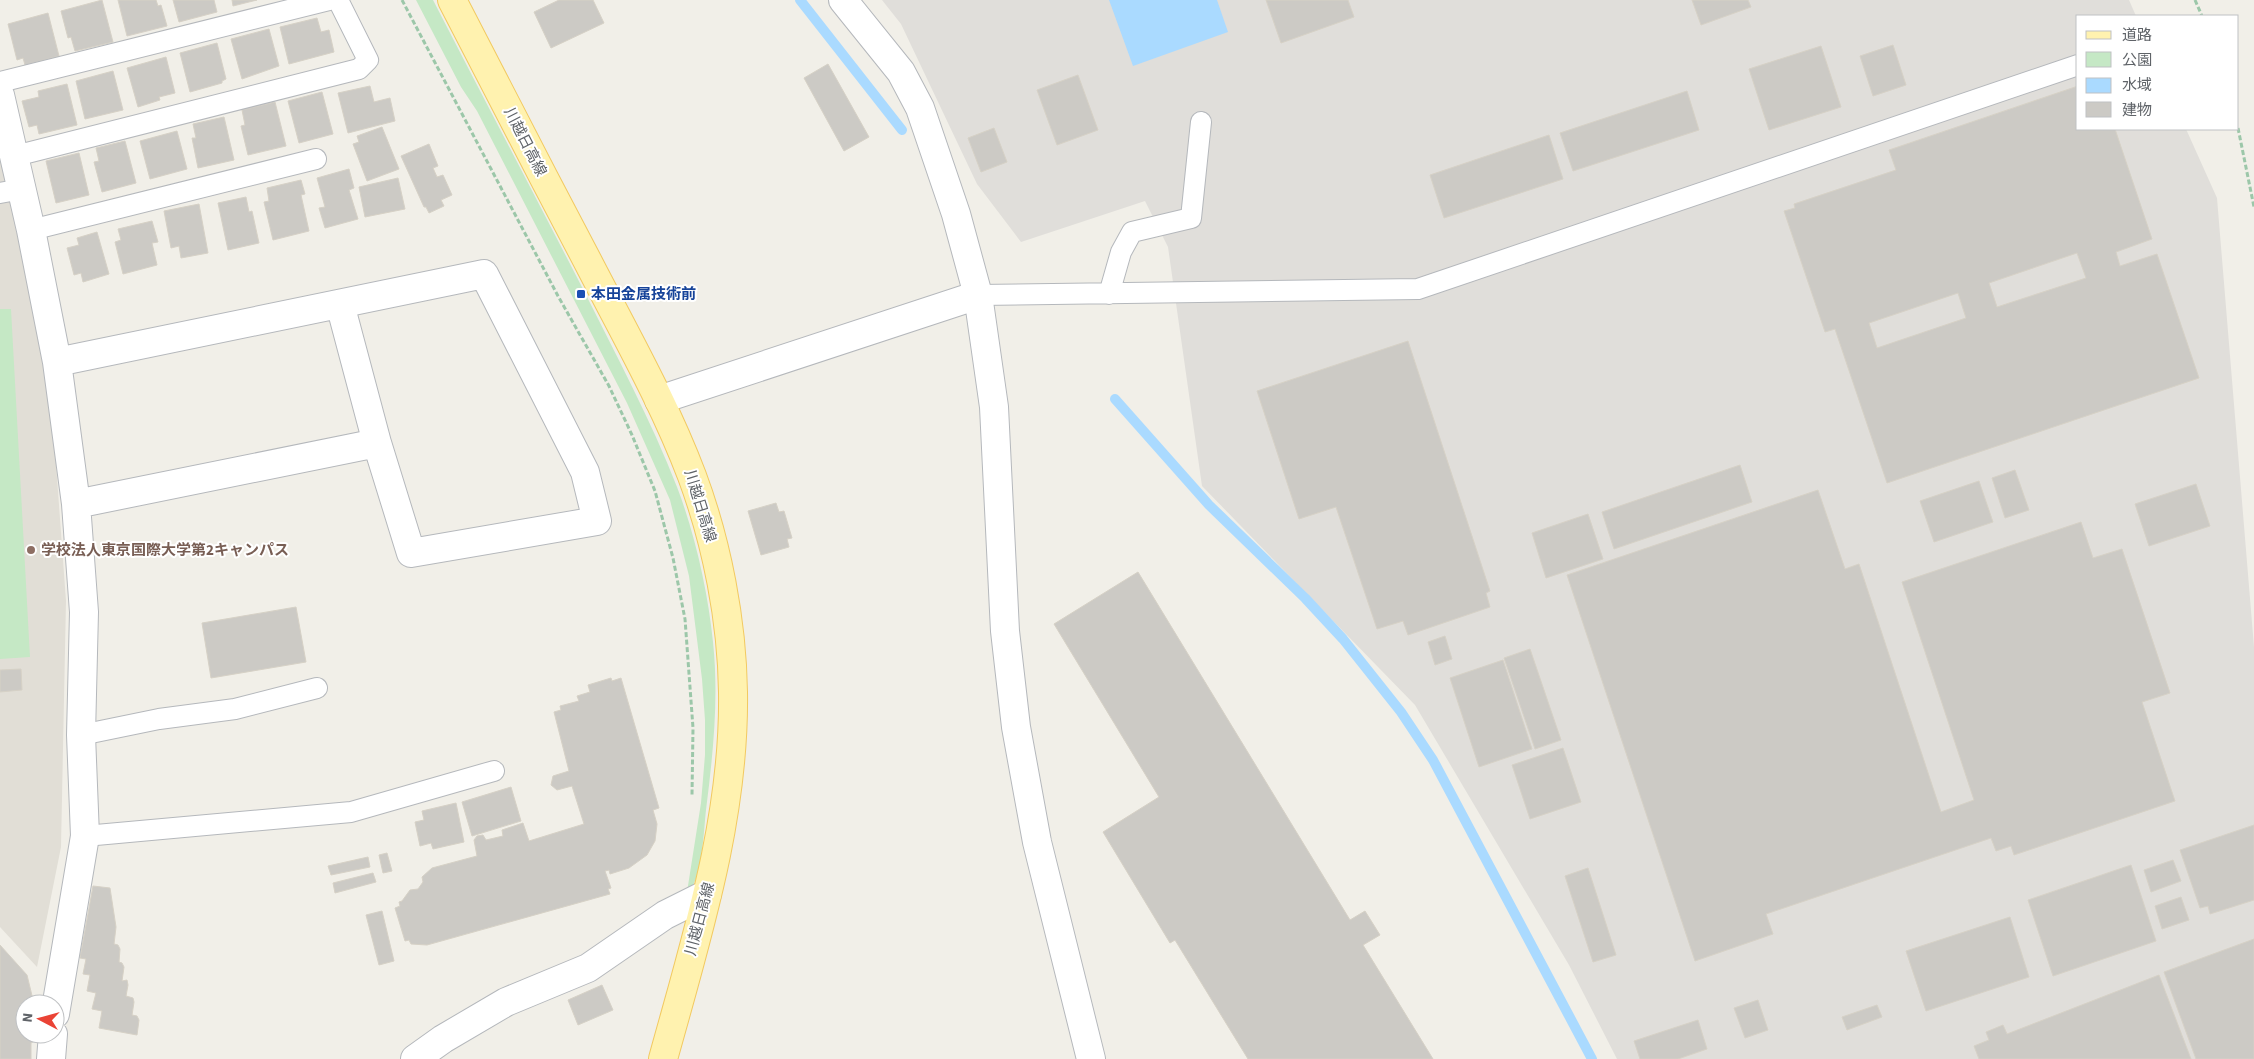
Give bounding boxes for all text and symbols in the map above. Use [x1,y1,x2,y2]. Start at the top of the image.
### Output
legend [2076,15,2239,130]
text: 道路 [2122,25,2152,46]
text: 公園 [2122,50,2152,71]
text: 水域 [2122,75,2152,96]
text: 建物 [2122,100,2152,121]
street label: 川越日高線 [499,104,551,180]
place label: 本田金属技術前 [591,284,696,305]
marker: 本田金属技術前 [575,288,587,300]
street label: 川越日高線 [679,467,721,545]
place label: 学校法人東京国際大学第2キャンパス [41,540,289,561]
marker: 学校法人東京国際大学第2キャンパス [25,544,37,556]
street label: 川越日高線 [680,880,720,958]
north arrow [15,994,65,1044]
text: N [18,1012,38,1023]

